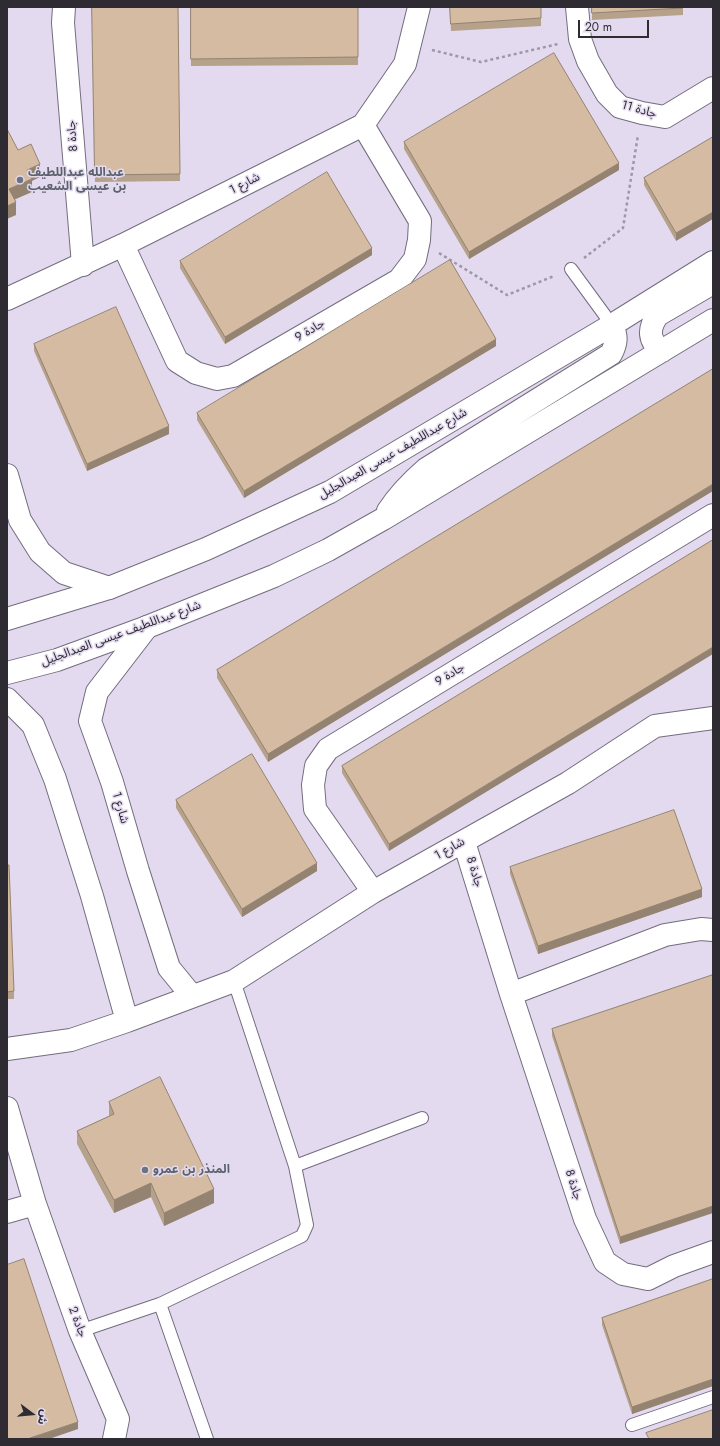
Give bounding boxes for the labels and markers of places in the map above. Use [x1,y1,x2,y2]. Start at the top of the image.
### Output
place label: عبدالله عبداللطيف بن عيسى الشعيب [28,166,126,194]
marker: عبدالله عبداللطيف بن عيسى الشعيب [15,175,25,185]
place label: المنذر بن عمرو [153,1163,230,1177]
marker: المنذر بن عمرو [140,1165,150,1175]

